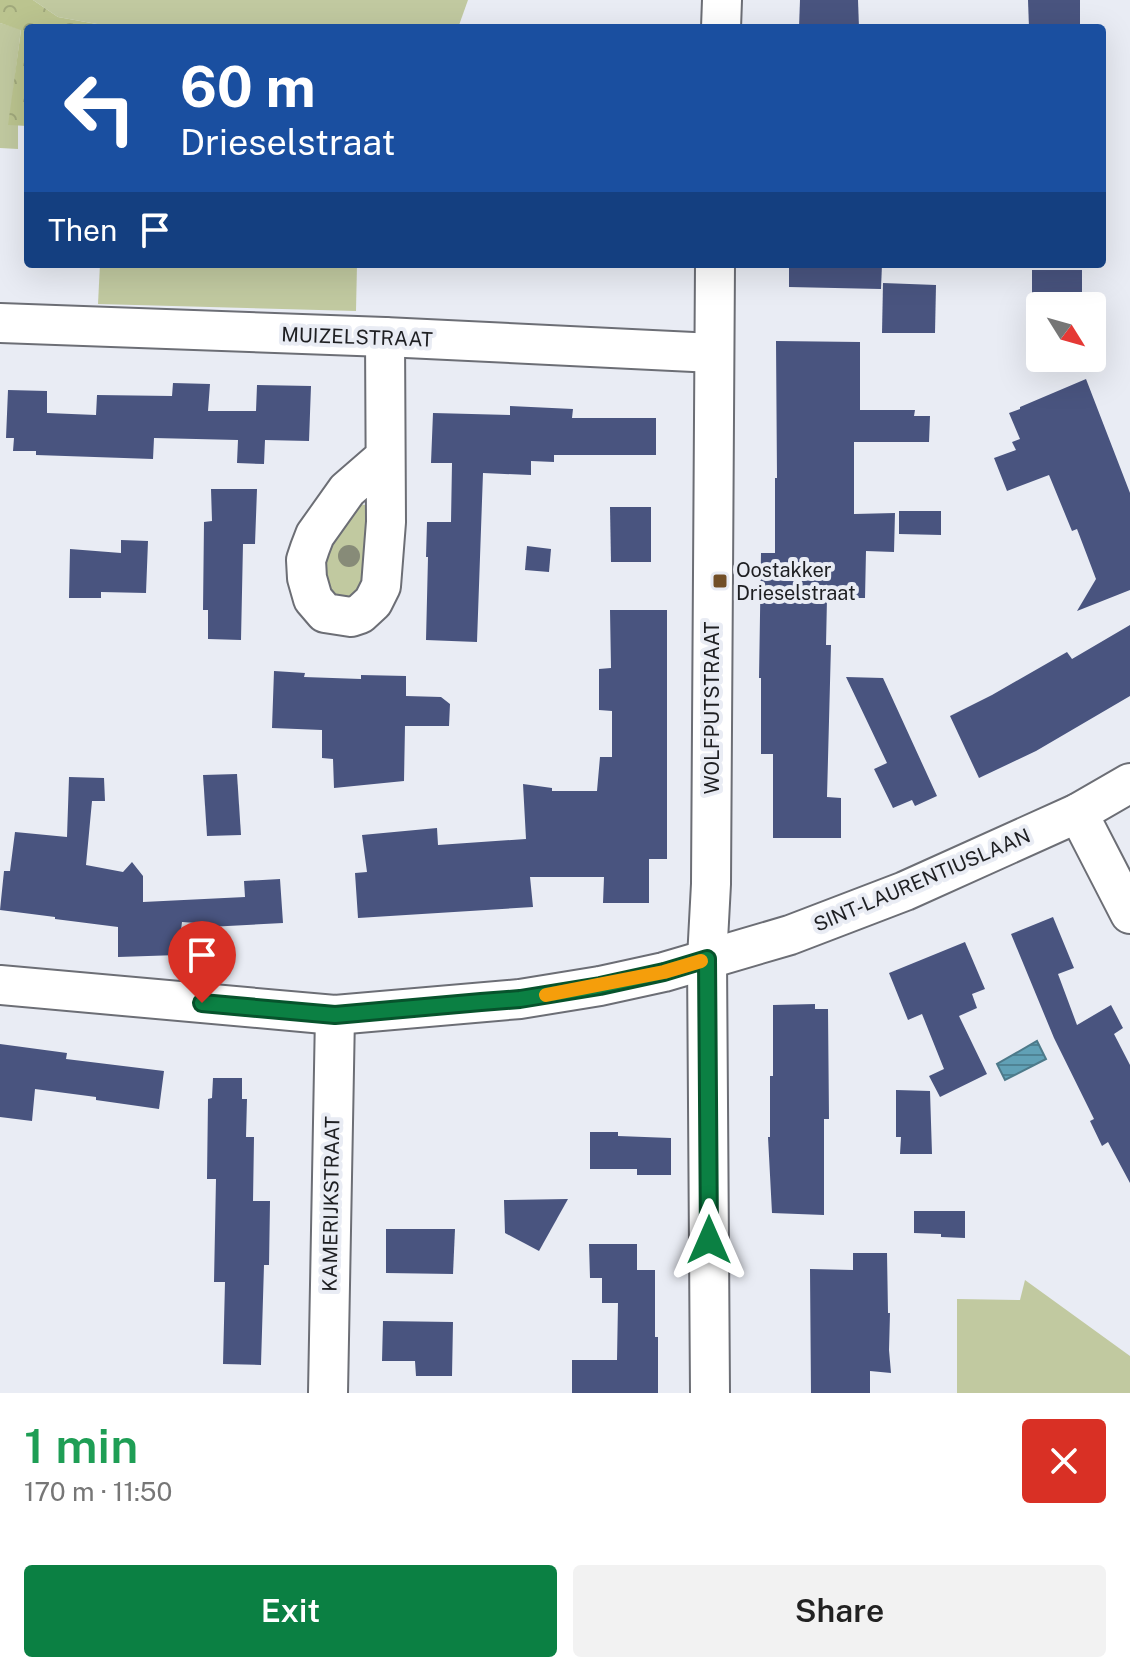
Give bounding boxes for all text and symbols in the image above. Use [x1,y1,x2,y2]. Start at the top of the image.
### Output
text: 60 m [180,54,316,120]
icon: left [48,56,152,160]
text: Drieselstraat [180,121,395,163]
icon: arrive [133,208,177,252]
text: Then [48,212,117,248]
north arrow [1026,292,1106,372]
map controls [1026,292,1106,372]
street label: MUIZELSTRAAT [281,322,433,352]
place label: Oostakker Drieselstraat [736,558,856,605]
marker: Oostakker Drieselstraat [711,572,729,590]
street label: WOLFPUTSTRAAT [700,622,724,794]
street label: SINT-LAURENTIUSLAAN [810,823,1034,937]
pin [168,921,236,1003]
icon: arrive [180,933,224,977]
street label: KAMERIJKSTRAAT [317,1116,345,1292]
position arrow [667,1198,751,1282]
text: 1 min [24,1417,138,1474]
button: close [1022,1419,1106,1503]
text: 170 m · 11:50 [24,1476,172,1507]
button: Exit [24,1565,557,1657]
button: Share [573,1565,1106,1657]

